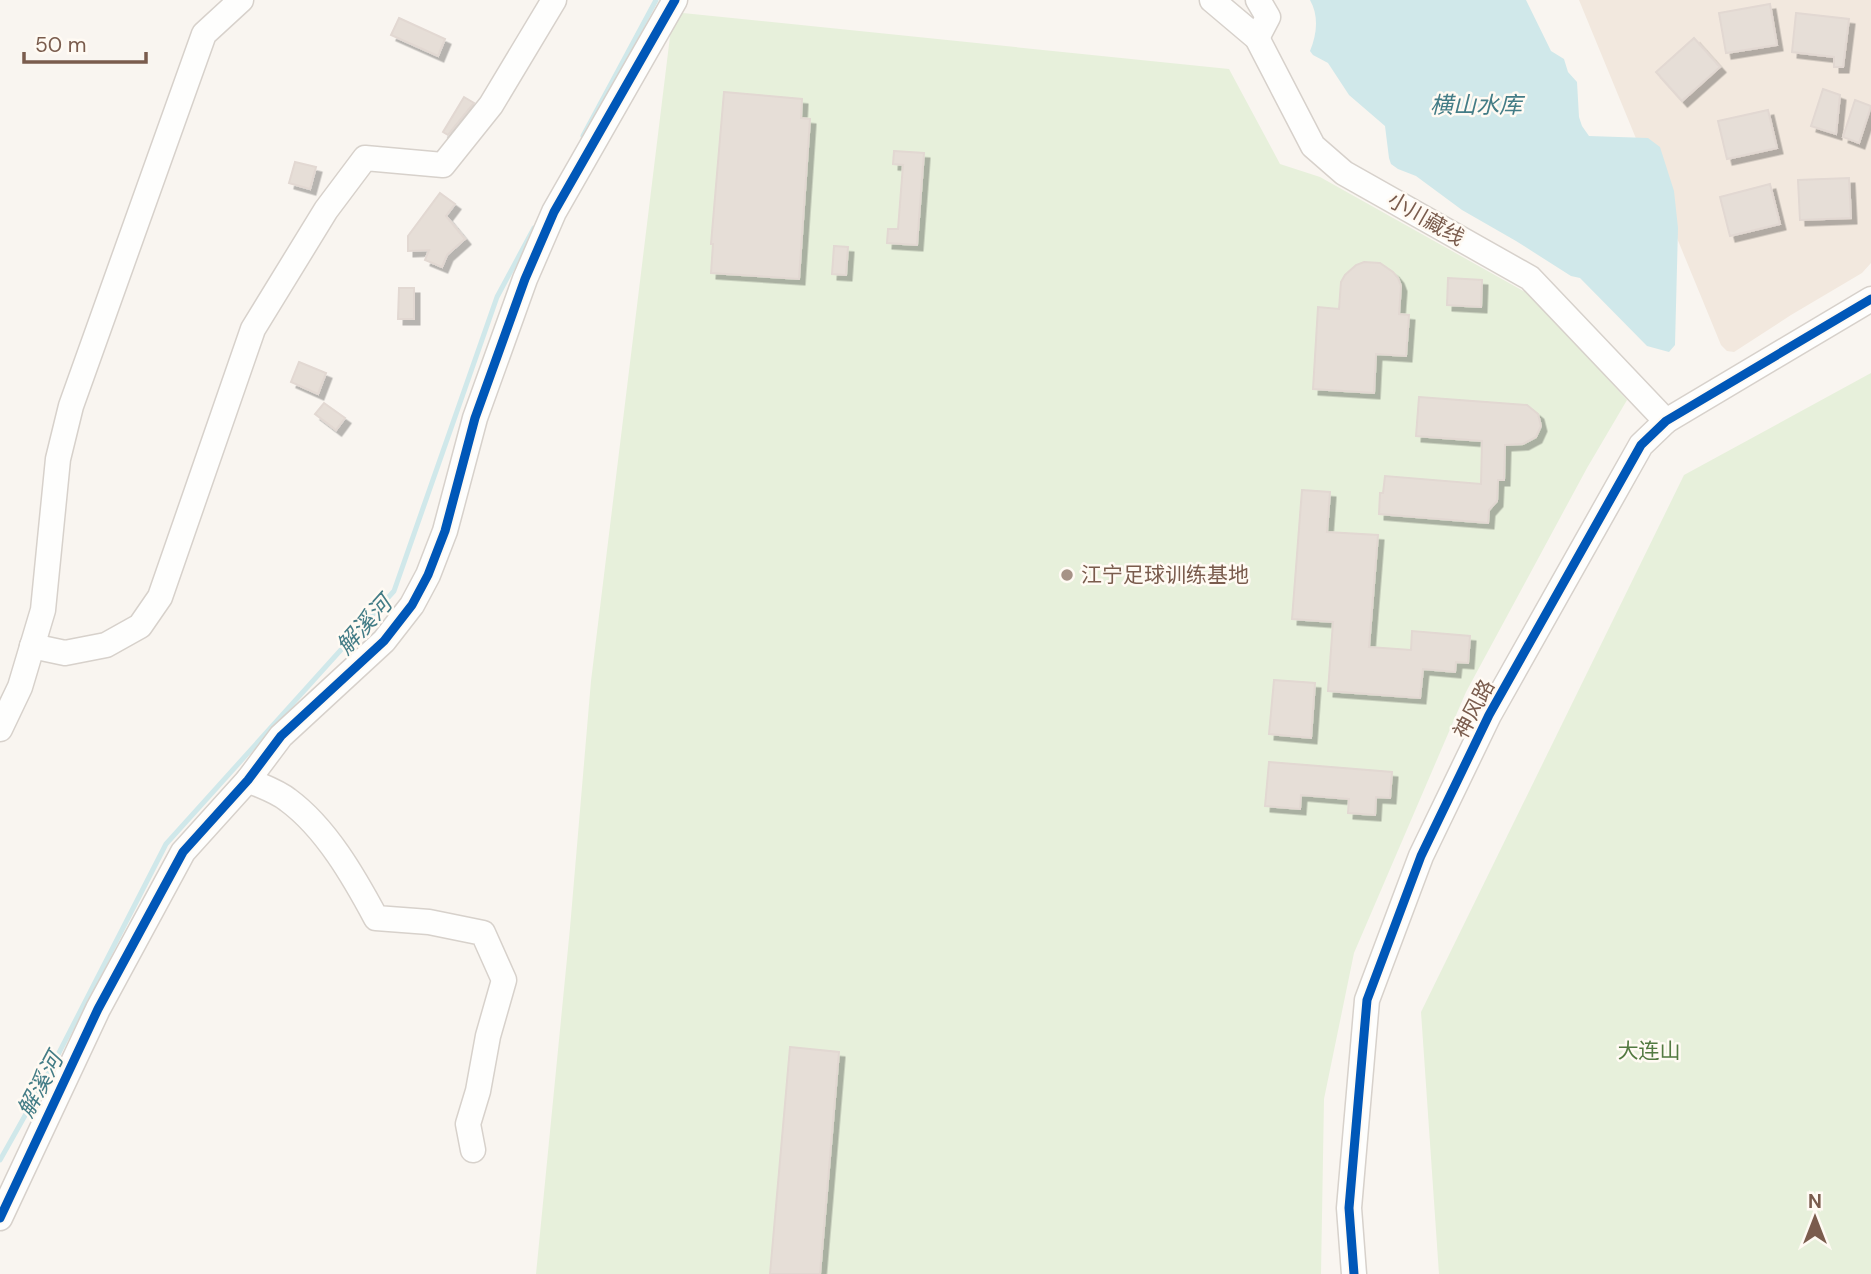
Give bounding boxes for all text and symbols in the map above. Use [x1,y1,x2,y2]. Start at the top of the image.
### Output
scale bar [24,21,147,65]
text: 50 m [35,31,86,59]
water label: 横山水库 [1430,90,1526,120]
street label: 小川藏线 [1383,186,1469,252]
place label: 江宁足球训练基地 [1081,561,1249,589]
marker: 江宁足球训练基地 [1059,567,1075,583]
water label: 解溪河 [330,586,401,661]
street label: 神风路 [1447,675,1501,743]
park label: 大连山 [1618,1037,1681,1065]
water label: 解溪河 [11,1044,71,1123]
north arrow [1780,1183,1850,1253]
text: N [1808,1189,1822,1214]

